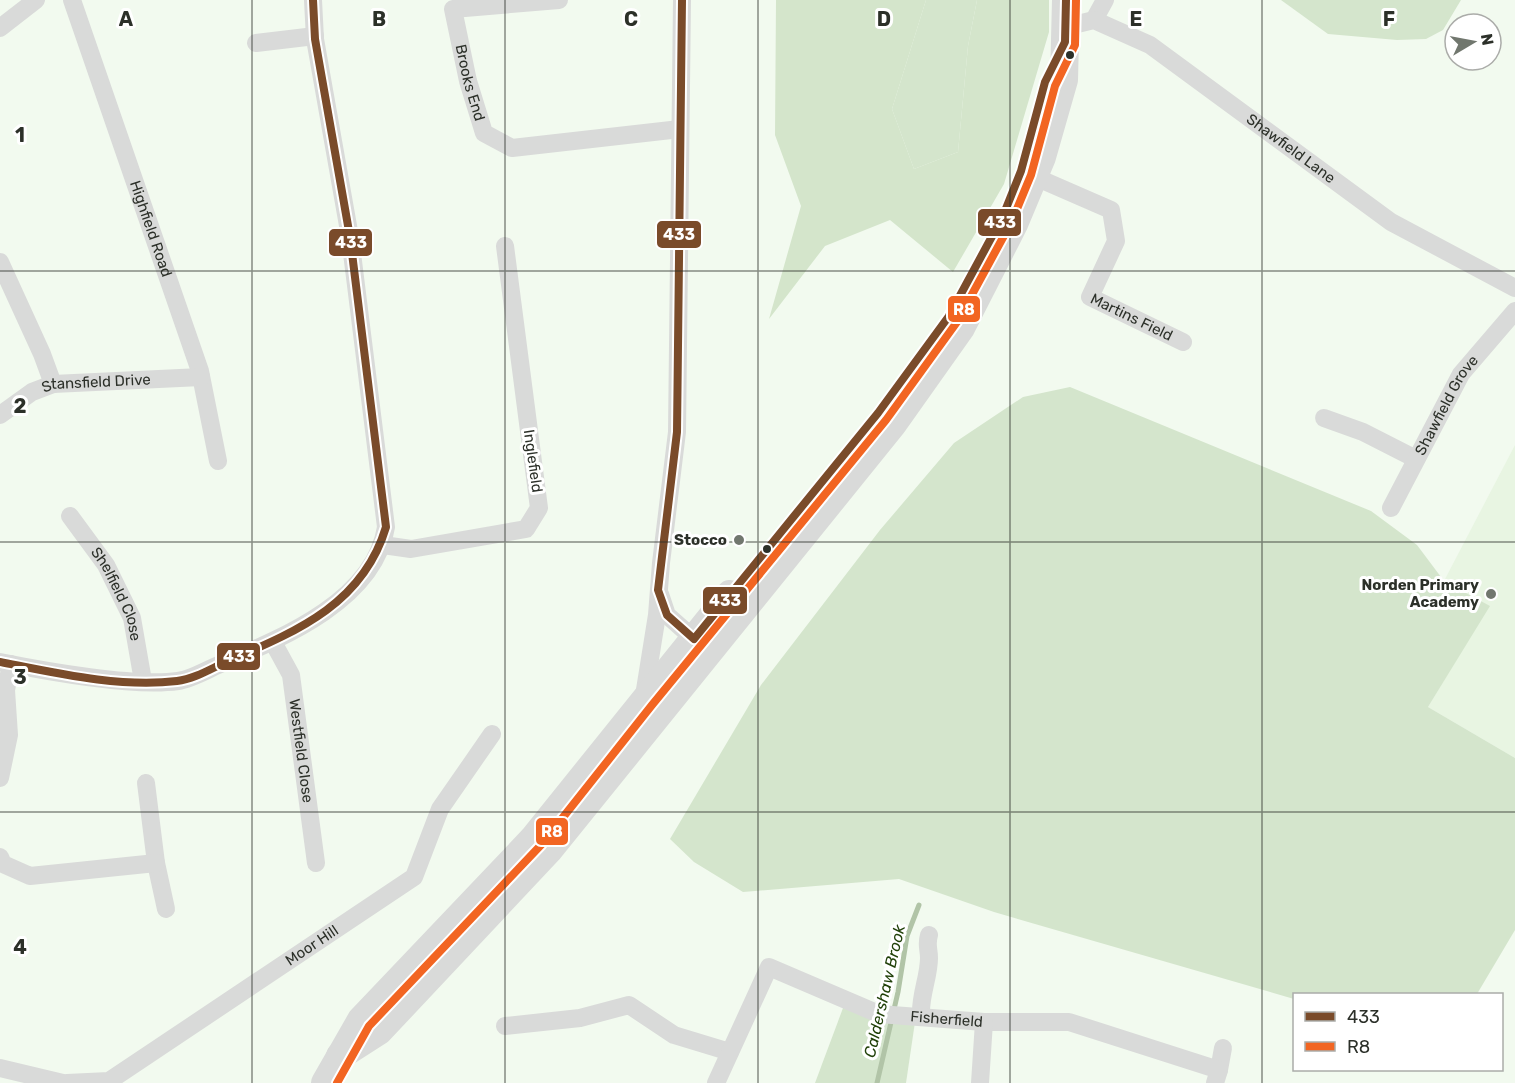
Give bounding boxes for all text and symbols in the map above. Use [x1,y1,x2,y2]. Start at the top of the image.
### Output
text: A [119,7,134,31]
text: B [372,7,386,31]
text: C [624,7,638,31]
text: D [877,7,891,31]
text: E [1130,7,1142,31]
text: F [1383,7,1395,31]
north arrow [1443,12,1503,72]
text: N [1477,32,1498,47]
street label: Brooks End [452,43,489,123]
unlabelled marker [1064,49,1076,61]
street label: Shawfield Lane [1243,110,1339,187]
text: 1 [15,123,25,147]
street label: Highfield Road [126,178,176,279]
line badge: 433 [977,208,1022,237]
text: 433 [984,213,1016,232]
line badge: 433 [656,220,702,249]
text: 433 [663,225,695,244]
line badge: 433 [328,228,373,257]
text: 433 [335,233,367,252]
street label: Martins Field [1087,290,1176,345]
line badge: R8 [947,295,981,323]
text: R8 [953,300,975,319]
street label: Shawfield Grove [1411,351,1482,458]
street label: Stansfield Drive [39,370,151,397]
text: 2 [14,394,27,418]
street label: Inglefield [520,428,546,494]
place label: Stocco [674,531,727,549]
marker: Stocco [732,533,746,547]
unlabelled marker [761,543,773,555]
street label: Shelfield Close [87,544,145,642]
place label: Norden Primary Academy [1362,576,1479,611]
line badge: 433 [702,586,748,615]
marker: Norden Primary Academy [1484,587,1498,601]
text: 433 [709,591,741,610]
line badge: 433 [216,642,261,671]
text: 433 [223,647,255,666]
text: 3 [13,665,27,689]
street label: Westfield Close [285,698,317,804]
line badge: R8 [535,817,569,846]
text: R8 [541,822,563,841]
street label: Moor Hill [282,921,342,970]
water label: Caldershaw Brook [860,922,909,1059]
text: 4 [13,935,27,959]
legend [1293,993,1503,1071]
text: 433 [1347,1006,1380,1028]
street label: Fisherfield [910,1007,984,1031]
text: R8 [1347,1036,1370,1058]

